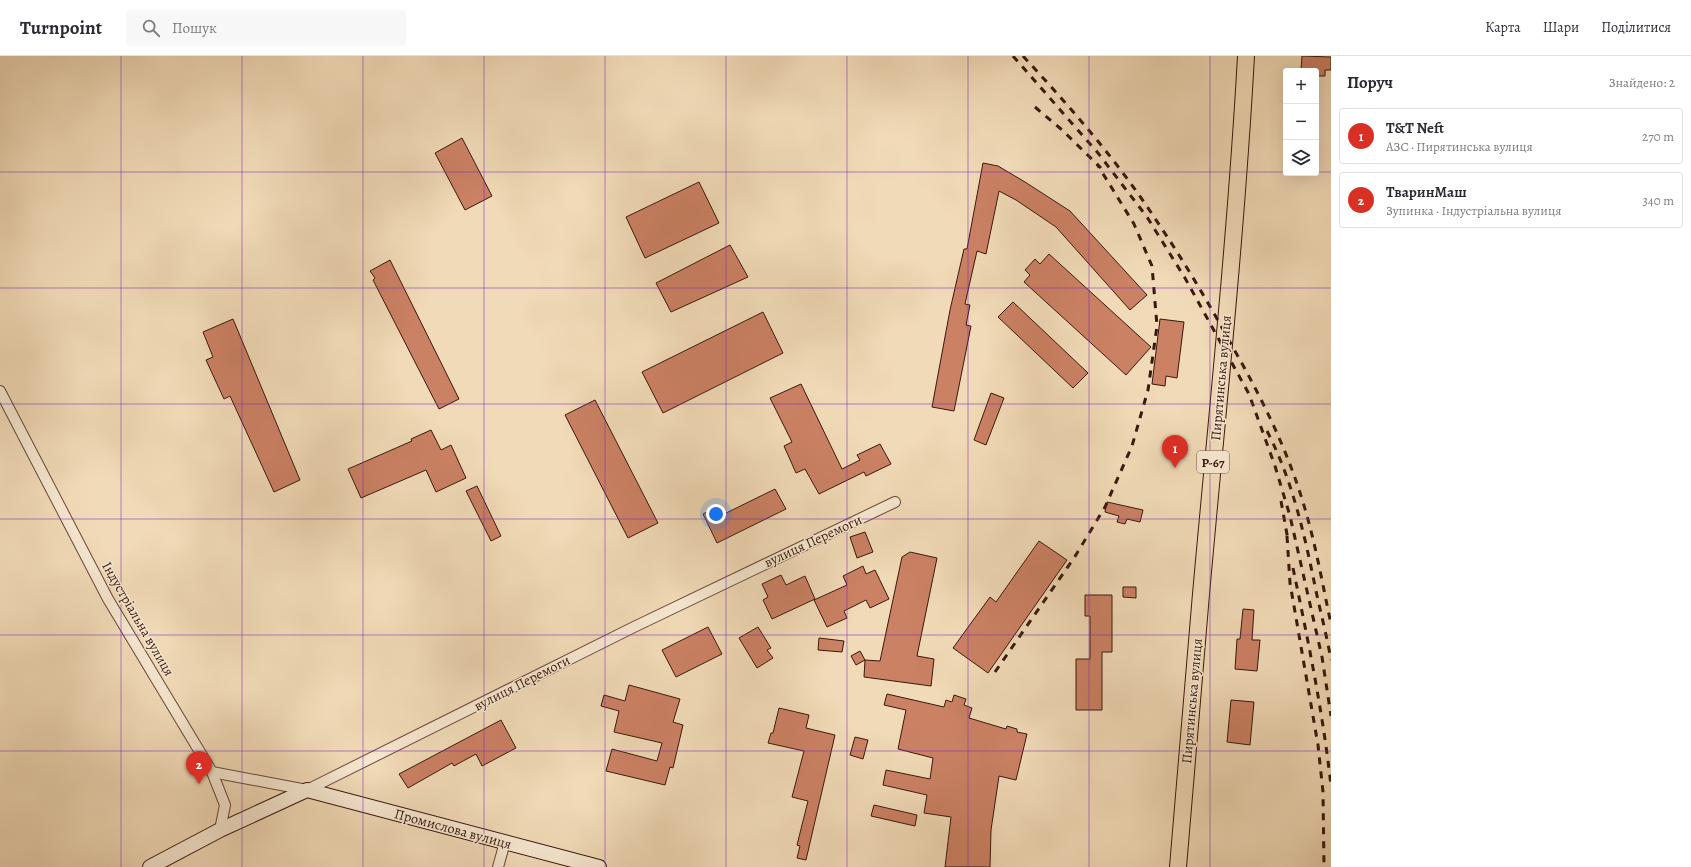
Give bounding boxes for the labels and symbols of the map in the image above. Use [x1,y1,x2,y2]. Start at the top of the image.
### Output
street label: Пирятинська вулиця [1206,314,1236,441]
pin: 1 [1162,435,1188,468]
road number: Р-67 [1197,451,1229,473]
your location [706,504,726,524]
street label: вулиця Перемоги [761,510,865,572]
street label: Індустріальна вулиця [97,558,179,680]
street label: Пирятинська вулиця [1177,637,1207,764]
street label: вулиця Перемоги [471,651,573,715]
pin: 2 [186,751,212,784]
street label: Промислова вулиця [392,804,514,854]

